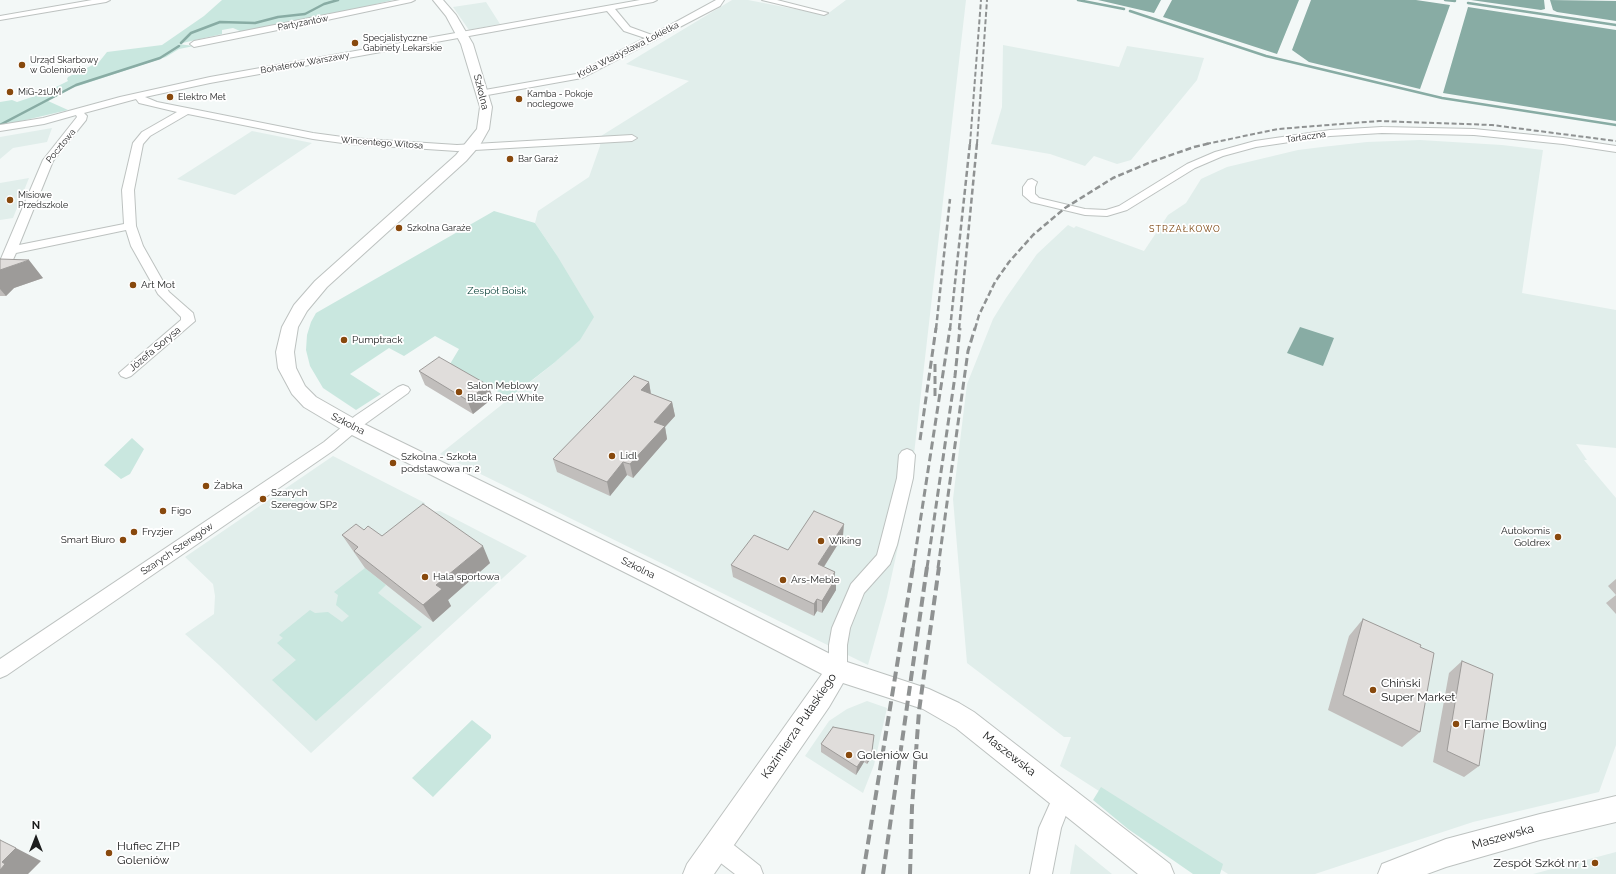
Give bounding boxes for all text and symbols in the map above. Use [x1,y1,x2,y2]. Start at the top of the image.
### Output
street label: Partyzantów [277,13,329,33]
street label: Króla Władysława Łokietka [575,20,681,80]
place label: Specjalistyczne Gabinety Lekarskie [363,33,442,54]
marker: Specjalistyczne Gabinety Lekarskie [350,38,360,48]
street label: Bohaterów Warszawy [260,50,350,76]
place label: Urząd Skarbowy w Goleniowie [30,55,98,76]
marker: Urząd Skarbowy w Goleniowie [17,60,27,70]
street label: Szkolna [471,73,491,111]
marker: MiG-21UM [5,87,15,97]
place label: MiG-21UM [18,87,61,97]
place label: Kamba - Pokoje noclegowe [527,89,593,110]
marker: Elektro Met [165,92,175,102]
place label: Elektro Met [178,92,226,102]
marker: Kamba - Pokoje noclegowe [514,94,524,104]
street label: Pocztowa [44,127,78,165]
street label: Tartaczna [1285,129,1327,145]
street label: Wincentego Witosa [341,135,423,151]
marker: Bar Garaż [505,154,515,164]
place label: Bar Garaż [518,154,558,164]
place label: Misiowe Przedszkole [18,190,68,211]
marker: Misiowe Przedszkole [5,195,15,205]
marker: Szkolna Garaże [394,223,404,233]
place label: Szkolna Garaże [407,223,471,233]
district label: STRZAŁKOWO [1149,224,1221,234]
place label: Art Mot [141,279,175,291]
marker: Art Mot [128,280,138,290]
park label: Zespół Boisk [467,285,527,297]
street label: Józefa Sorysa [127,324,183,374]
place label: Pumptrack [352,334,403,346]
marker: Pumptrack [339,335,349,345]
place label: Salon Meblowy Black Red White [467,380,544,404]
marker: Salon Meblowy Black Red White [454,387,464,397]
street label: Szkolna [329,410,367,438]
place label: Lidl [620,450,637,462]
place label: Szkolna - Szkoła podstawowa nr 2 [401,451,480,474]
marker: Lidl [607,451,617,461]
marker: Szkolna - Szkoła podstawowa nr 2 [388,458,398,468]
place label: Żabka [214,480,243,492]
marker: Żabka [201,481,211,491]
place label: Szarych Szeregów SP2 [271,487,337,510]
marker: Szarych Szeregów SP2 [258,494,268,504]
place label: Figo [171,505,191,517]
marker: Figo [158,506,168,516]
street label: Szarych Szeregów [138,520,216,578]
place label: Autokomis Goldrex [1501,525,1550,548]
place label: Fryzjer [142,526,173,538]
marker: Fryzjer [129,527,139,537]
marker: Autokomis Goldrex [1553,532,1563,542]
place label: Smart Biuro [61,534,115,546]
marker: Smart Biuro [118,535,128,545]
place label: Wiking [829,535,861,547]
marker: Wiking [816,536,826,546]
street label: Szkolna [619,555,657,581]
place label: Hala sportowa [433,571,499,583]
marker: Hala sportowa [420,572,430,582]
place label: Ars-Meble [791,574,840,586]
marker: Ars-Meble [778,575,788,585]
street label: Kazimierza Pułaskiego [758,670,840,782]
place label: Chiński Super Market [1381,676,1455,704]
marker: Chiński Super Market [1368,685,1378,695]
place label: Flame Bowling [1464,717,1547,731]
marker: Flame Bowling [1451,719,1461,729]
street label: Maszewska [979,729,1039,779]
place label: Goleniów Gu [857,748,928,762]
marker: Goleniów Gu [844,750,854,760]
north arrow [16,818,56,858]
text: N [32,819,40,832]
street label: Maszewska [1470,821,1536,853]
place label: Hufiec ZHP Goleniów [117,839,180,867]
marker: Hufiec ZHP Goleniów [104,848,114,858]
place label: Zespół Szkół nr 1 [1493,856,1587,870]
marker: Zespół Szkół nr 1 [1590,858,1600,868]

